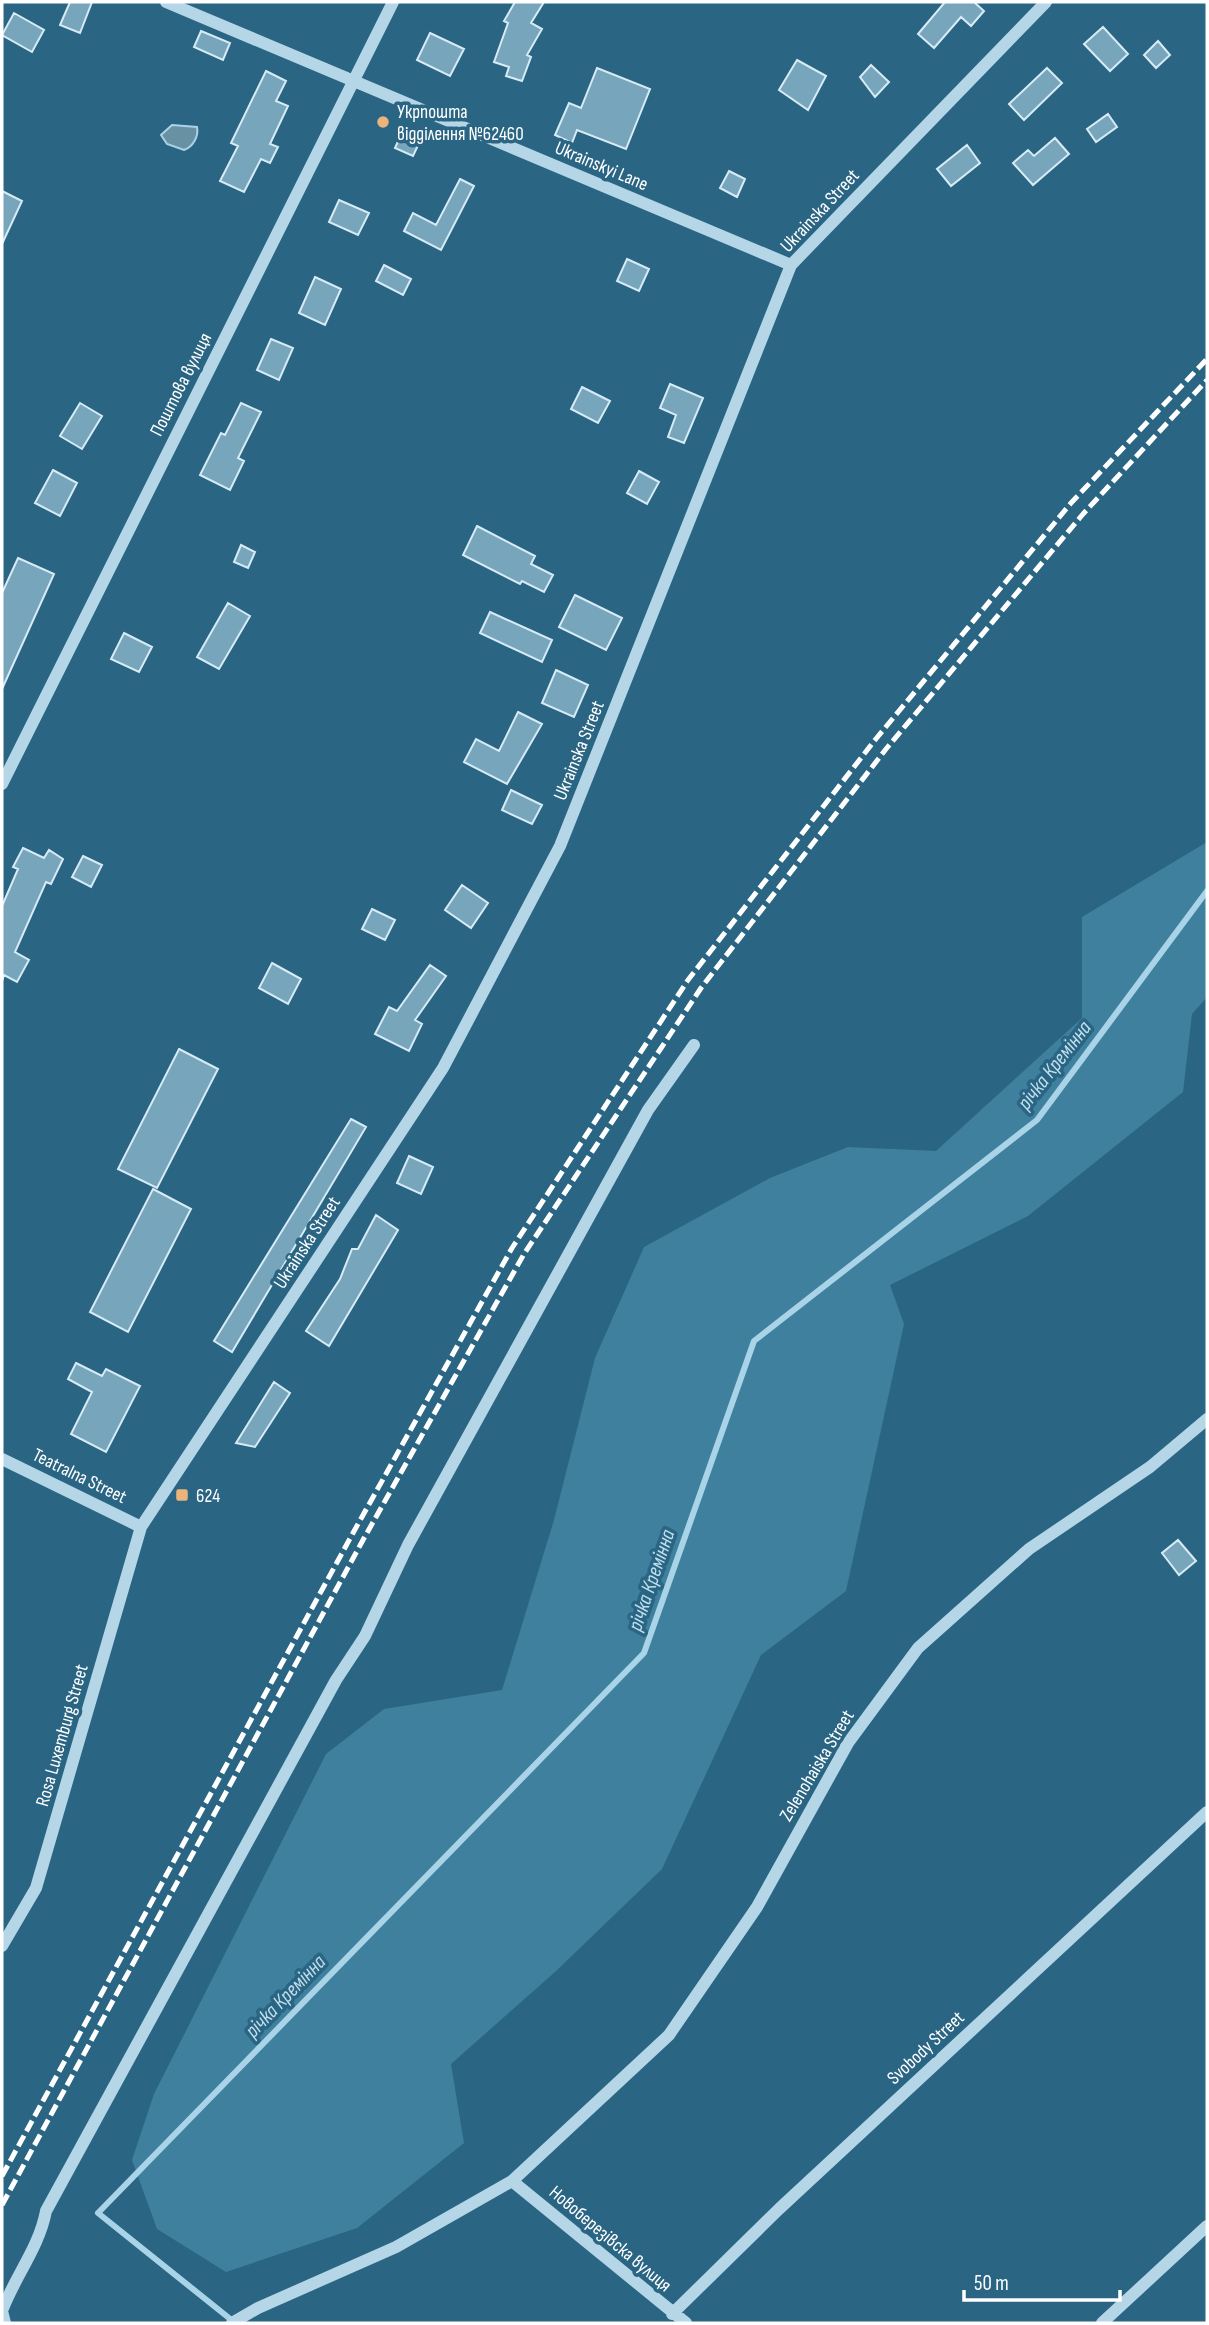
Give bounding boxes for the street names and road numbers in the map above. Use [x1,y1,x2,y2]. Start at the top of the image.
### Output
street label: Ukrainskyi Lane [551,136,651,196]
street label: Ukrainska Street [776,165,865,257]
street label: Поштова вулиця [145,329,217,440]
street label: Ukrainska Street [549,697,610,804]
street label: Ukrainska Street [269,1192,346,1293]
street label: Teatralna Street [29,1444,130,1509]
street label: Rosa Luxemburg Street [31,1662,94,1809]
street label: Zelenohaiska Street [775,1706,860,1826]
street label: Svobody Street [883,2006,970,2090]
street label: Новоберезівска вулиця [544,2181,676,2297]

